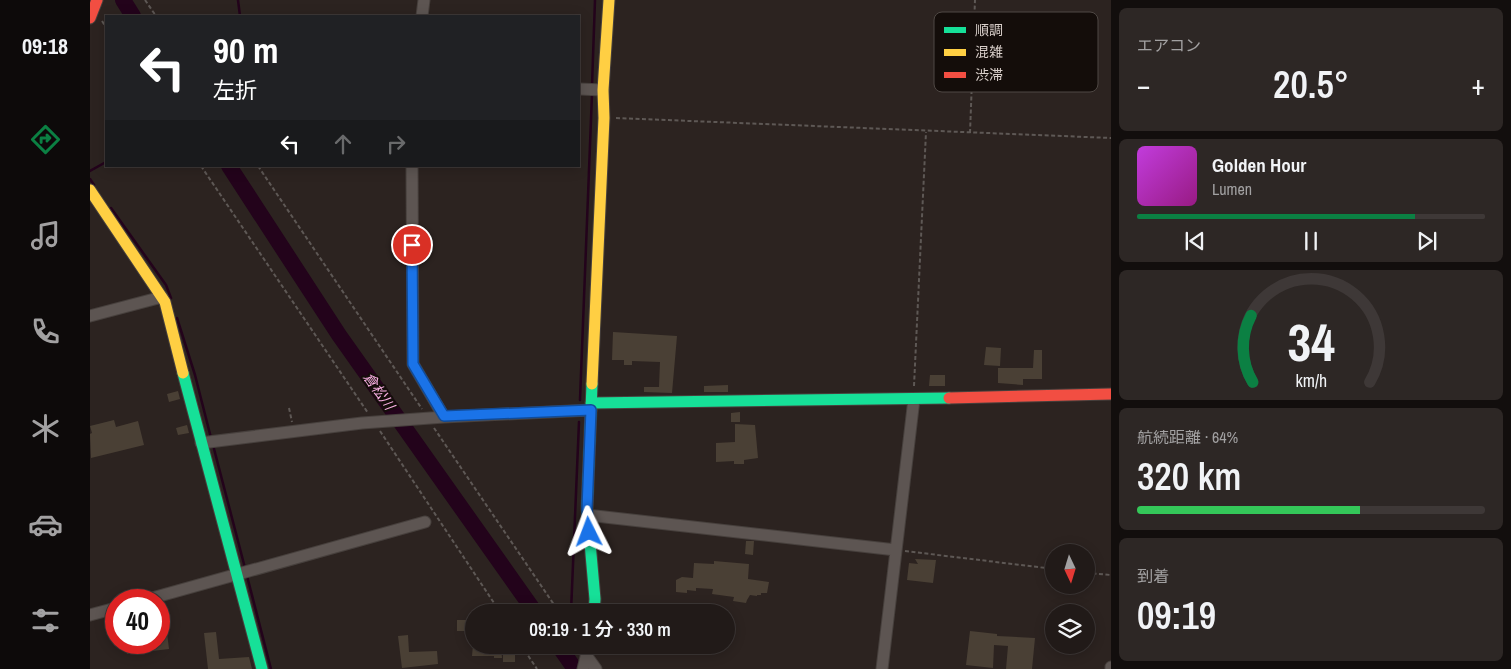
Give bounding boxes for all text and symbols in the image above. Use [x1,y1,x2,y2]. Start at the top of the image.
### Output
legend [934,12,1098,92]
text: 順調 [975,21,1003,39]
text: 90 m [213,27,278,74]
text: 09:18 [22,31,68,61]
text: エアコン [1137,34,1201,56]
icon: left [130,35,195,100]
text: 混雑 [975,43,1003,61]
text: 20.5° [1273,59,1349,110]
text: 渋滞 [975,66,1003,84]
text: − [1137,66,1150,104]
text: + [1472,66,1485,104]
text: 左折 [213,75,257,105]
icon: directions [28,122,63,157]
icon: left [276,130,304,158]
icon: ahead [329,130,357,158]
icon: right [382,130,410,158]
text: Golden Hour [1212,152,1306,178]
text: Lumen [1212,178,1252,200]
icon: music [28,218,63,253]
pin [391,224,433,266]
icon: previous [1181,227,1209,255]
icon: pause [1297,227,1325,255]
icon: next [1413,227,1441,255]
icon: arrive [398,231,426,259]
text: 34 [1287,307,1335,377]
icon: phone [28,314,63,349]
water label: 倉松川 [360,369,400,415]
text: km/h [1295,369,1327,393]
icon: climate [28,411,63,446]
text: 航続距離 · 64% [1137,426,1238,448]
text: 320 km [1137,451,1241,502]
position arrow [562,505,614,557]
icon: car [28,507,63,542]
north arrow [1045,544,1095,594]
map controls [1045,544,1095,654]
text: 到着 [1137,565,1169,587]
speed limit sign: 40 [105,589,170,654]
text: 09:19 [1137,590,1216,641]
icon: filters [28,603,63,638]
button: layers [1045,604,1095,654]
text: 09:19 · 1 分 · 330 m [529,616,671,642]

